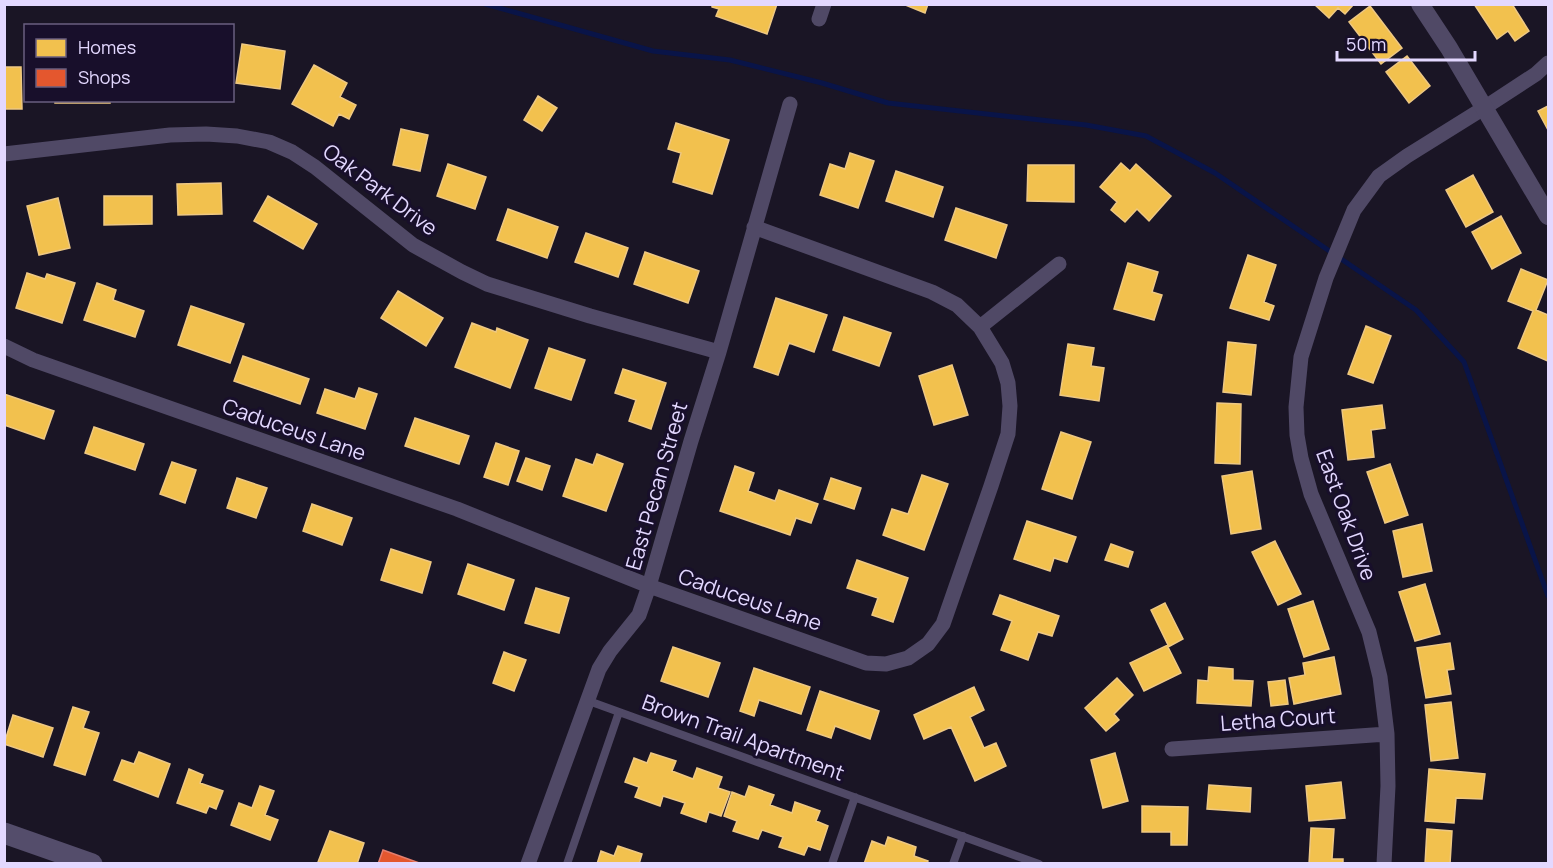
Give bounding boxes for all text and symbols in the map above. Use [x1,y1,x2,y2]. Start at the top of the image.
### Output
legend [24,24,234,102]
scale bar [1337,24,1475,62]
text: 50 m [1346,32,1386,56]
text: Homes [78,35,136,59]
text: Shops [78,65,130,89]
street label: Oak Park Drive [318,137,444,241]
street label: Caduceus Lane [219,391,370,467]
street label: East Pecan Street [619,398,693,573]
street label: East Oak Drive [1310,445,1384,584]
street label: Caduceus Lane [675,561,826,637]
street label: Brown Trail Apartment [638,687,848,787]
street label: Letha Court [1219,701,1337,737]

